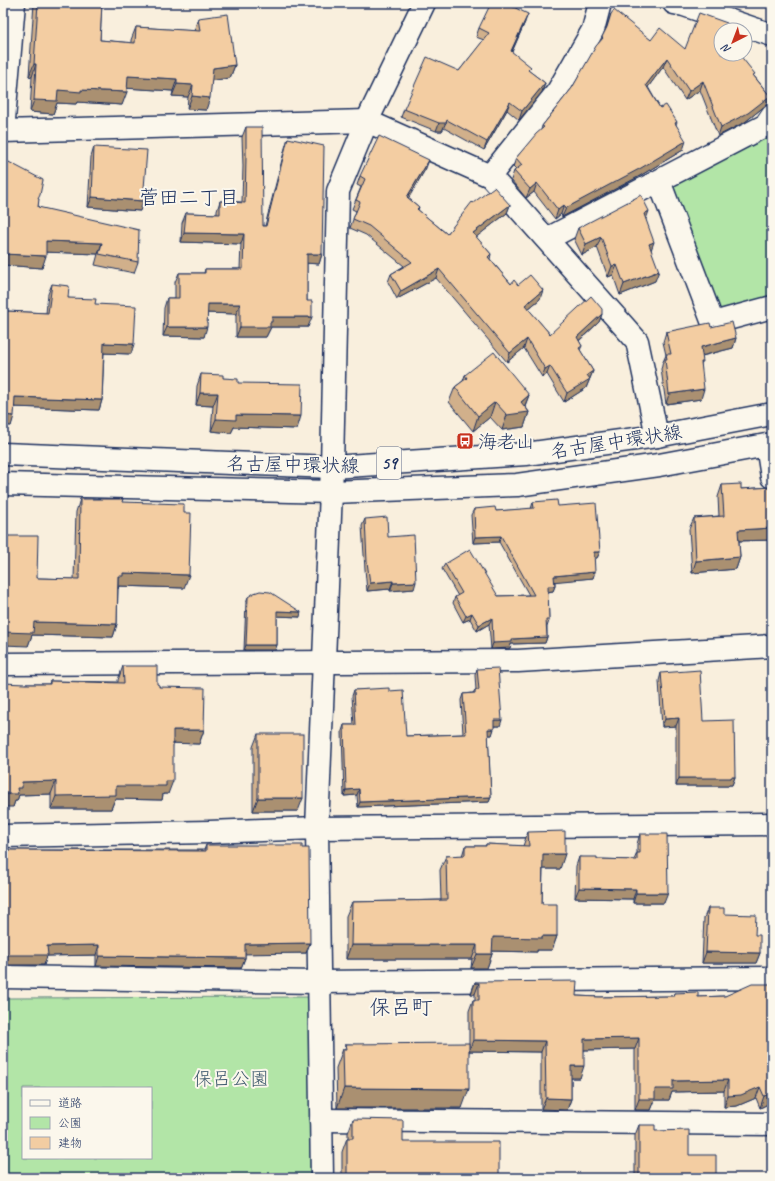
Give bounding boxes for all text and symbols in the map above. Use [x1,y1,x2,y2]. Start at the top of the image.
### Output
north arrow [713,22,753,62]
text: N [717,40,734,57]
district label: 菅田二丁目 [139,185,239,210]
street label: 名古屋中環状線 [549,420,684,464]
place label: 海老山 [478,430,535,454]
bus stop icon: 海老山 [455,431,475,451]
road number: 59 [377,447,401,479]
street label: 名古屋中環状線 [226,452,360,478]
district label: 保呂町 [370,994,433,1020]
park label: 保呂公園 [193,1067,269,1091]
legend [22,1087,152,1159]
text: 道路 [58,1095,82,1111]
text: 公園 [58,1115,82,1131]
text: 建物 [58,1135,82,1151]

